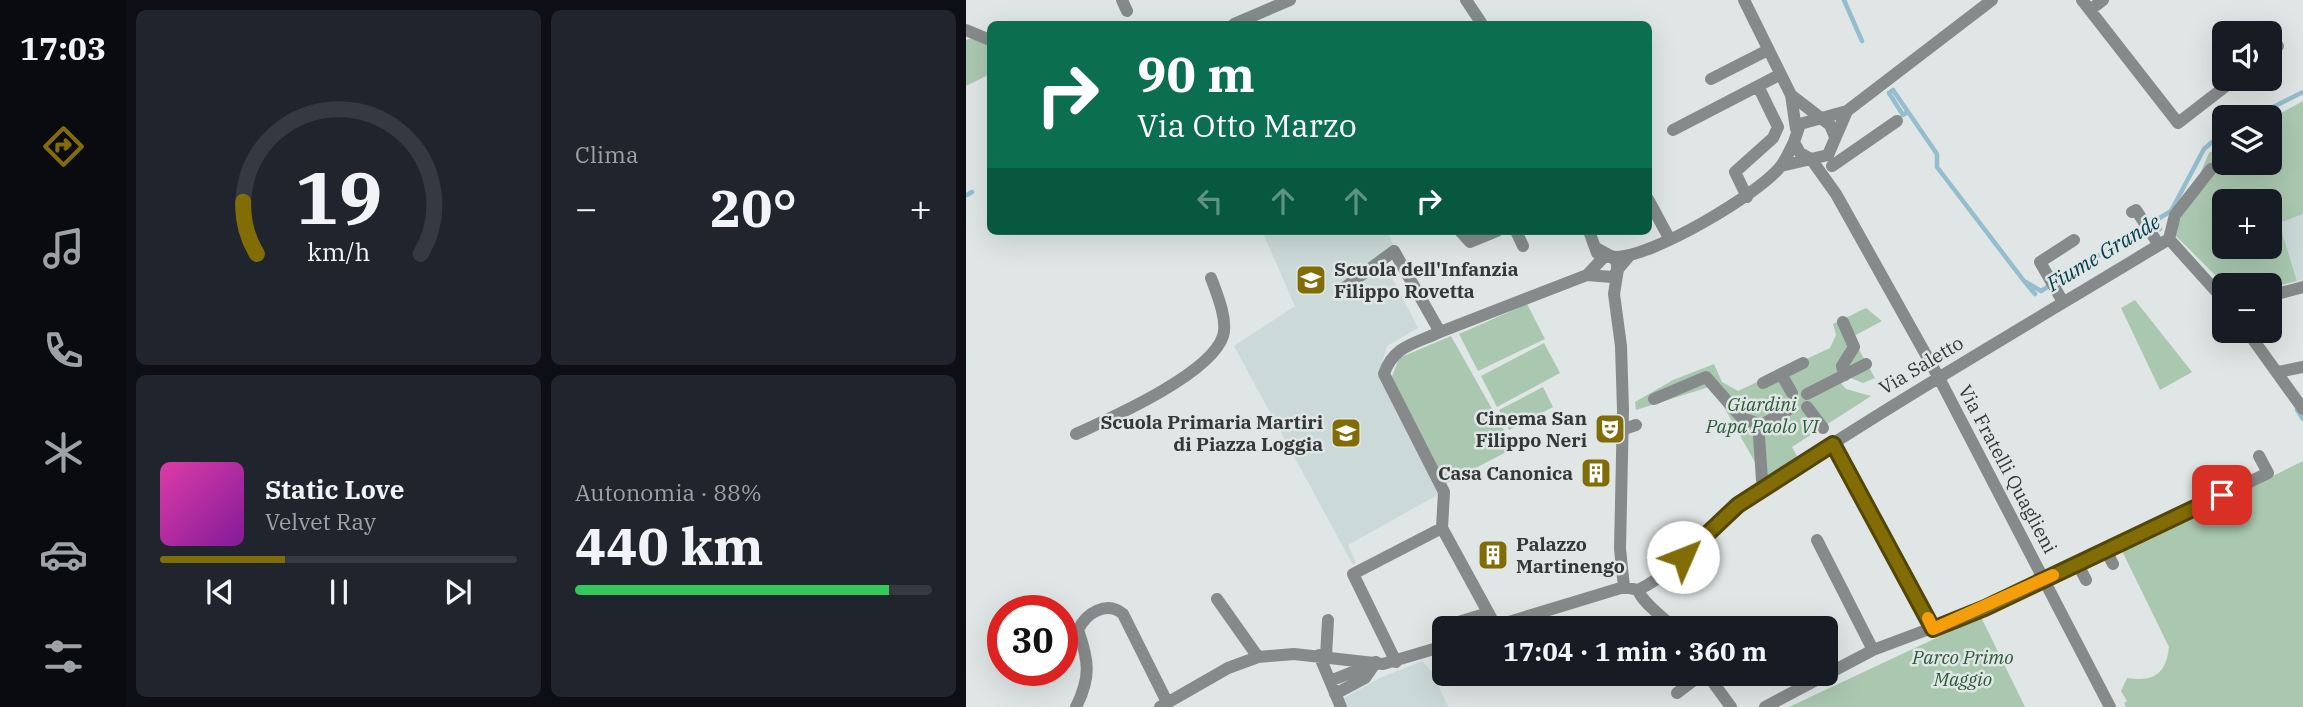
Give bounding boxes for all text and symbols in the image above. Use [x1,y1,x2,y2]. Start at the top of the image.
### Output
map controls [2212,21,2282,343]
button: sound [2212,21,2282,91]
text: 17:03 [20,27,106,69]
text: 90 m [1137,42,1255,105]
icon: right [1022,49,1113,140]
text: Via Otto Marzo [1137,104,1357,146]
button: layers [2212,105,2282,175]
icon: directions [39,122,88,171]
text: Clima [575,139,639,169]
text: 19 [295,149,382,244]
text: 20° [710,174,797,241]
icon: left [1191,182,1229,220]
icon: ahead [1264,182,1302,220]
icon: ahead [1337,182,1375,220]
icon: right [1410,182,1448,220]
text: − [575,183,598,232]
text: + [909,183,932,232]
button: + [2212,189,2282,259]
water label: Fiume Grande [2040,207,2166,298]
icon: music [39,224,88,273]
text: km/h [307,234,370,267]
place label: Scuola dell'Infanzia Filippo Rovetta [1334,257,1519,303]
school or university icon: Scuola dell'Infanzia Filippo Rovetta [1294,263,1328,297]
button: − [2212,273,2282,343]
icon: phone [39,326,88,375]
street label: Via Saletto [1874,330,1968,400]
street label: Via Fratelli Quaglieni [1953,381,2063,558]
park label: Giardini Papa Paolo VI [1705,392,1820,438]
place label: Cinema San Filippo Neri [1476,406,1587,452]
place label: Scuola Primaria Martiri di Piazza Loggia [1100,410,1323,456]
theatre icon: Cinema San Filippo Neri [1593,412,1627,446]
school or university icon: Scuola Primaria Martiri di Piazza Loggia [1329,416,1363,450]
icon: climate [39,428,88,477]
building icon: Casa Canonica [1579,456,1613,490]
place label: Casa Canonica [1438,461,1573,485]
pin [2192,465,2252,525]
text: Static Love [265,472,404,506]
icon: arrive [2203,476,2241,514]
text: Autonomia · 88% [575,477,762,507]
text: Velvet Ray [265,506,376,536]
text: 440 km [575,512,764,579]
position arrow [1646,520,1720,594]
icon: car [39,530,88,579]
place label: Palazzo Martinengo [1516,532,1625,578]
building icon: Palazzo Martinengo [1476,538,1510,572]
icon: previous [201,573,239,611]
icon: pause [320,573,358,611]
icon: next [439,573,477,611]
speed limit sign: 30 [987,595,1078,686]
icon: filters [39,632,88,681]
text: 17:04 · 1 min · 360 m [1503,634,1767,668]
park label: Parco Primo Maggio [1911,645,2014,691]

